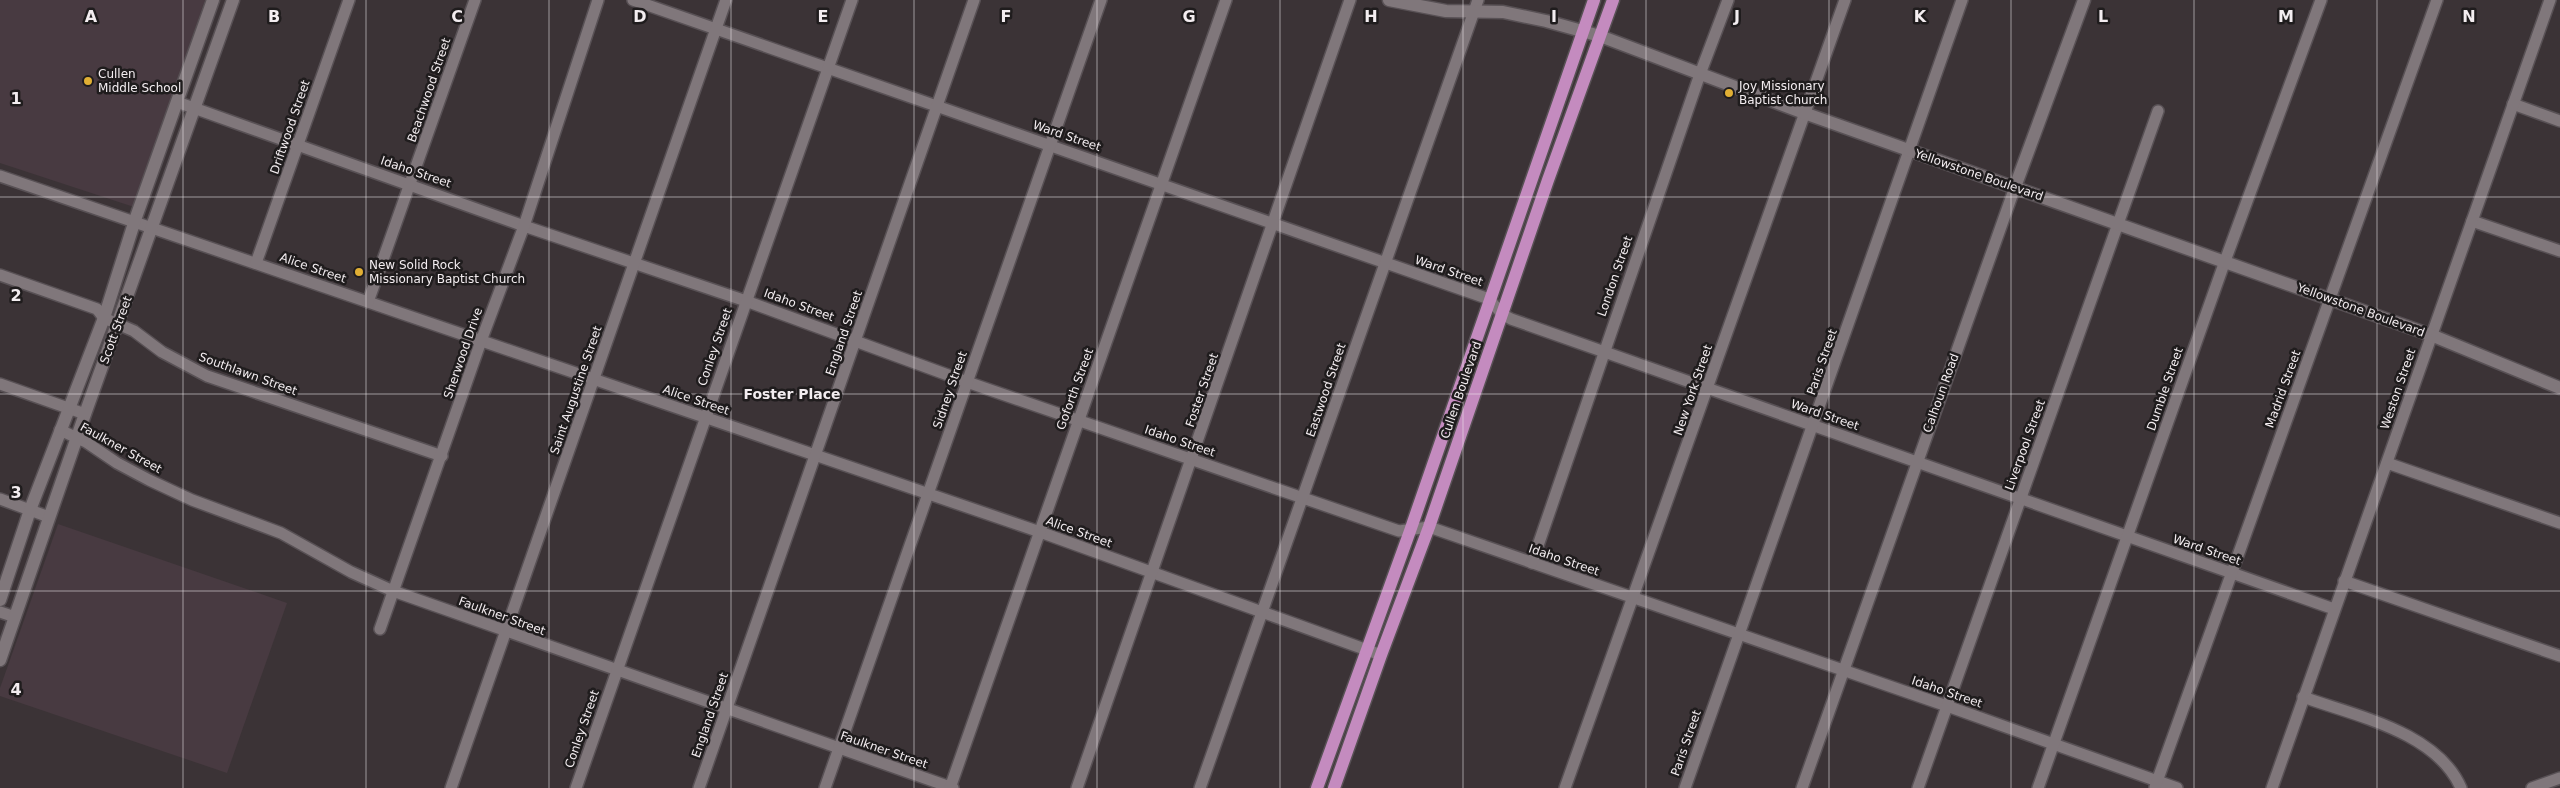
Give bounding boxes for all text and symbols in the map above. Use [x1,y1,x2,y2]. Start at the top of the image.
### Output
text: A [85,7,98,26]
text: B [268,7,280,26]
text: C [451,7,463,26]
text: D [633,7,647,26]
text: E [818,7,828,26]
text: F [1001,7,1011,26]
text: G [1182,7,1196,26]
text: H [1364,7,1378,26]
text: I [1551,7,1557,26]
text: J [1733,7,1740,26]
text: K [1914,7,1927,26]
text: L [2098,7,2108,26]
text: M [2278,7,2294,26]
text: N [2462,7,2476,26]
street label: Beachwood Street [405,36,454,144]
place label: Cullen Middle School [98,67,181,95]
marker: Cullen Middle School [82,75,94,87]
street label: Driftwood Street [267,78,313,176]
place label: Joy Missionary Baptist Church [1738,79,1827,107]
marker: Joy Missionary Baptist Church [1723,87,1735,99]
text: 1 [10,89,22,108]
street label: Ward Street [1031,118,1103,154]
street label: Yellowstone Boulevard [1912,146,2045,204]
street label: Idaho Street [379,153,453,191]
street label: London Street [1595,234,1635,318]
street label: Alice Street [278,250,348,286]
street label: Ward Street [1413,253,1485,289]
place label: New Solid Rock Missionary Baptist Church [369,258,525,286]
marker: New Solid Rock Missionary Baptist Church [353,266,365,278]
street label: Yellowstone Boulevard [2294,280,2427,340]
text: 2 [10,286,22,305]
street label: Idaho Street [762,286,836,324]
street label: England Street [823,288,865,377]
street label: Scott Street [97,294,135,366]
street label: Sherwood Drive [441,306,485,400]
street label: Conley Street [695,306,735,388]
street label: Saint Augustine Street [547,324,605,456]
street label: Paris Street [1804,327,1840,397]
street label: Cullen Boulevard [1438,339,1484,441]
street label: Eastwood Street [1303,341,1349,439]
street label: New York Street [1671,342,1715,437]
street label: Dumble Street [2144,345,2186,432]
street label: Goforth Street [1054,346,1096,432]
street label: Weston Street [2378,346,2419,431]
street label: Madrid Street [2262,348,2304,430]
street label: Sidney Street [930,349,970,431]
street label: Southlawn Street [197,350,299,398]
street label: Foster Street [1183,351,1221,429]
street label: Calhoun Road [1920,352,1962,434]
street label: Alice Street [661,382,731,418]
district label: Foster Place [743,386,841,402]
street label: Ward Street [1789,397,1861,433]
street label: Liverpool Street [2002,398,2048,492]
street label: Faulkner Street [78,420,165,476]
street label: Idaho Street [1143,422,1217,460]
text: 3 [10,483,22,502]
street label: Alice Street [1044,514,1114,551]
street label: Ward Street [2171,532,2243,568]
street label: Idaho Street [1527,541,1601,579]
street label: Faulkner Street [457,594,548,638]
street label: England Street [689,670,731,759]
street label: Idaho Street [1910,673,1984,711]
text: 4 [10,680,22,699]
street label: Conley Street [562,688,602,770]
street label: Paris Street [1668,708,1704,778]
street label: Faulkner Street [839,729,930,772]

